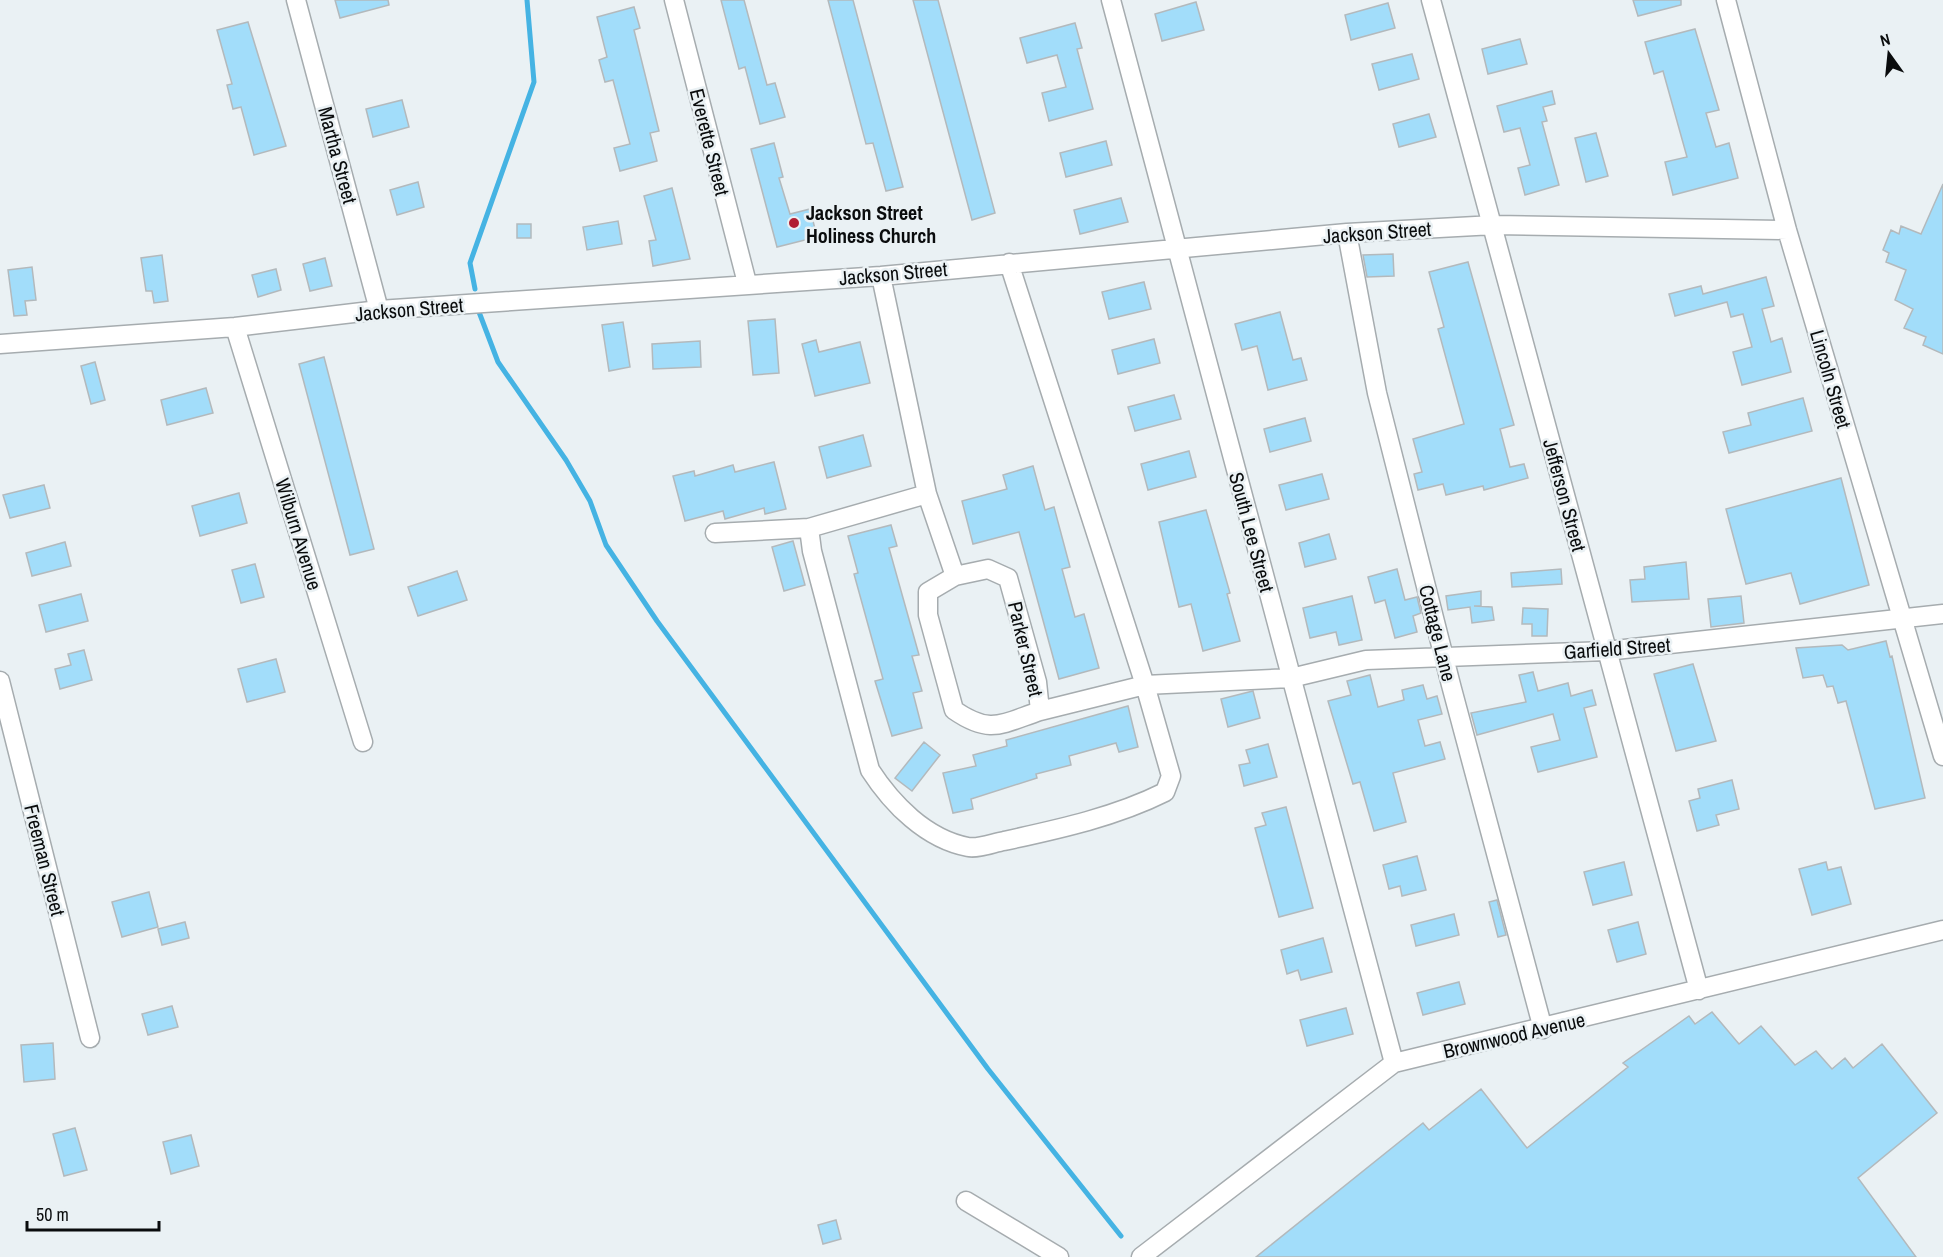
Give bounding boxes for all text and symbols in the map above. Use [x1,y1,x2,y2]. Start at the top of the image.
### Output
north arrow [1859,24,1919,84]
text: N [1878,28,1893,51]
street label: Everette Street [684,86,736,199]
street label: Martha Street [312,104,364,207]
place label: Jackson Street Holiness Church [806,199,936,249]
street label: Jackson Street [1322,215,1432,249]
marker: Jackson Street Holiness Church [787,216,801,230]
street label: Jackson Street [838,255,949,291]
street label: Jackson Street [354,291,465,327]
street label: Lincoln Street [1804,327,1858,432]
street label: Jefferson Street [1537,436,1593,555]
street label: South Lee Street [1223,469,1281,595]
street label: Wilburn Avenue [269,475,329,593]
street label: Cottage Lane [1413,582,1463,684]
street label: Parker Street [1002,599,1050,700]
street label: Garfield Street [1563,631,1672,665]
street label: Freeman Street [18,801,72,919]
street label: Brownwood Avenue [1440,1006,1588,1064]
scale bar [27,1194,159,1232]
text: 50 m [36,1202,69,1227]

